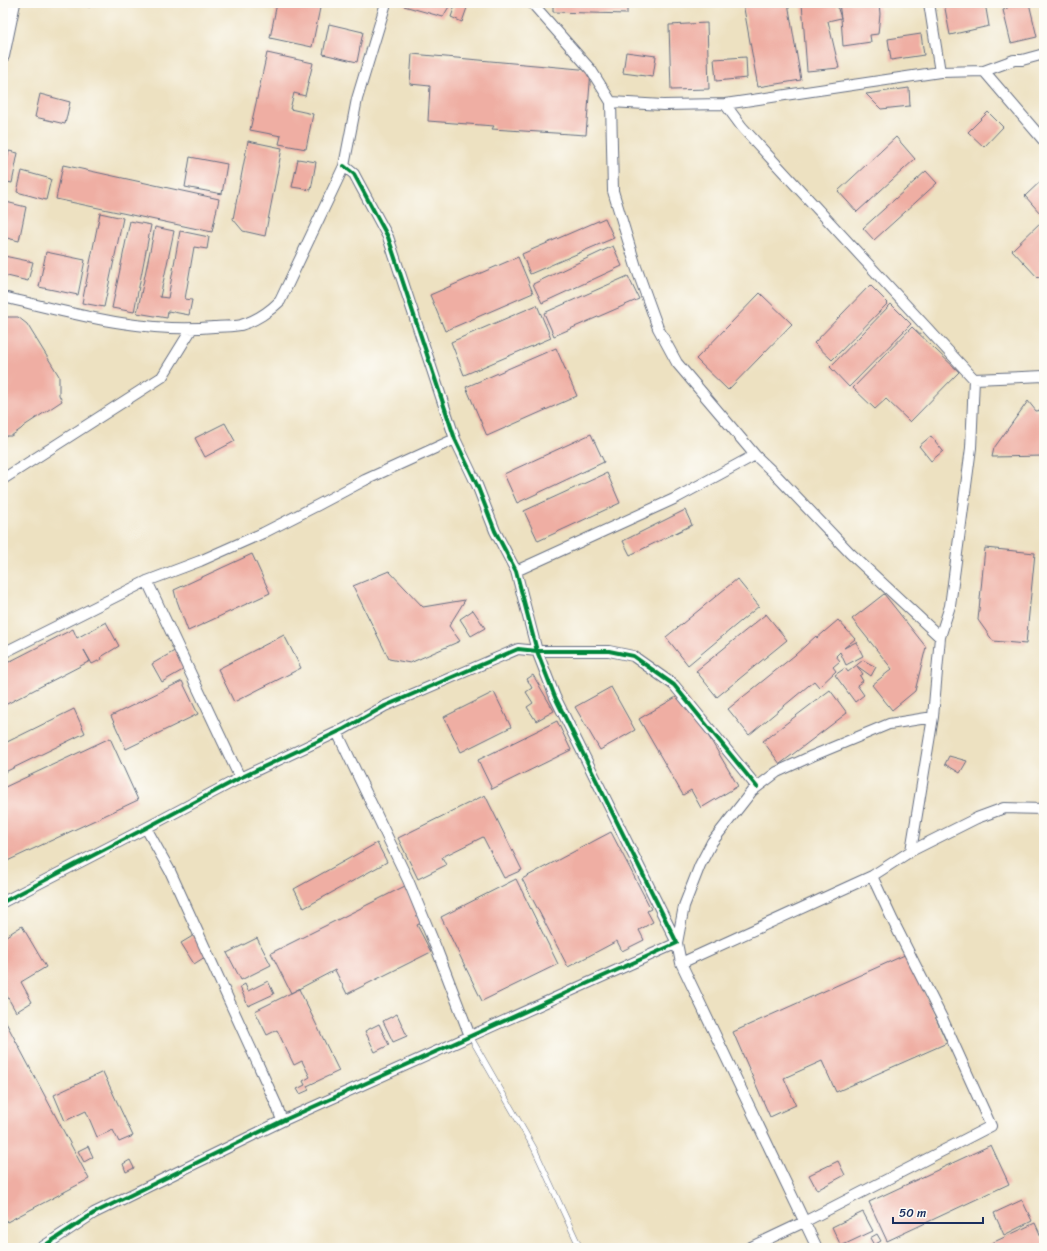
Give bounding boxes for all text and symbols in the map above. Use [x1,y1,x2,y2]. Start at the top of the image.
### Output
scale bar [893,1199,983,1225]
text: 50 m [899,1202,926,1224]

